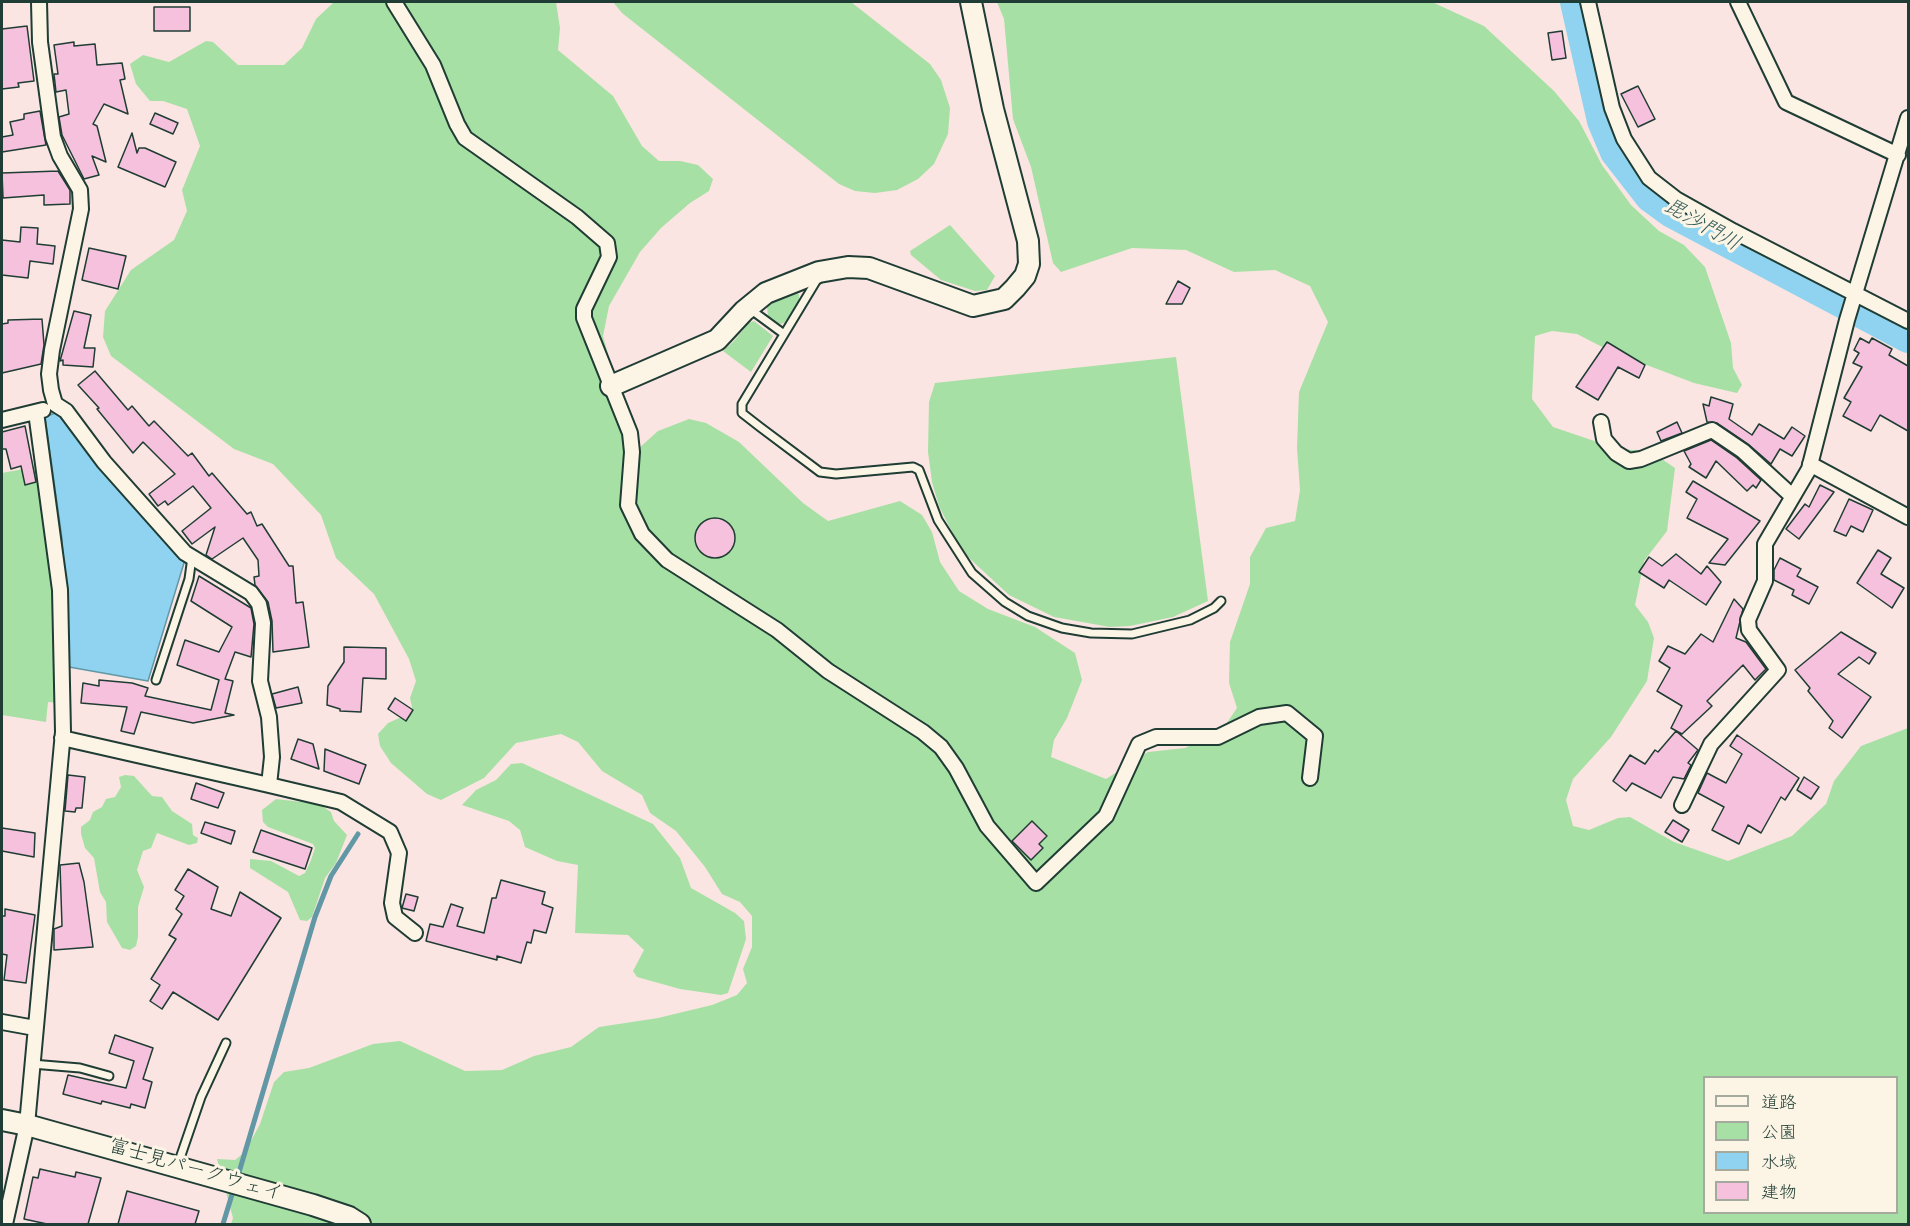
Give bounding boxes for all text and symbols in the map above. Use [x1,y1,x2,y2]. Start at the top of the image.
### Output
water label: 毘沙門川 [1658,195,1744,259]
legend [1703,1076,1898,1214]
text: 道路 [1761,1094,1797,1115]
text: 公園 [1761,1124,1797,1145]
street label: 富士見パークウェイ [105,1136,285,1208]
text: 水域 [1761,1154,1797,1175]
text: 建物 [1761,1184,1797,1205]

